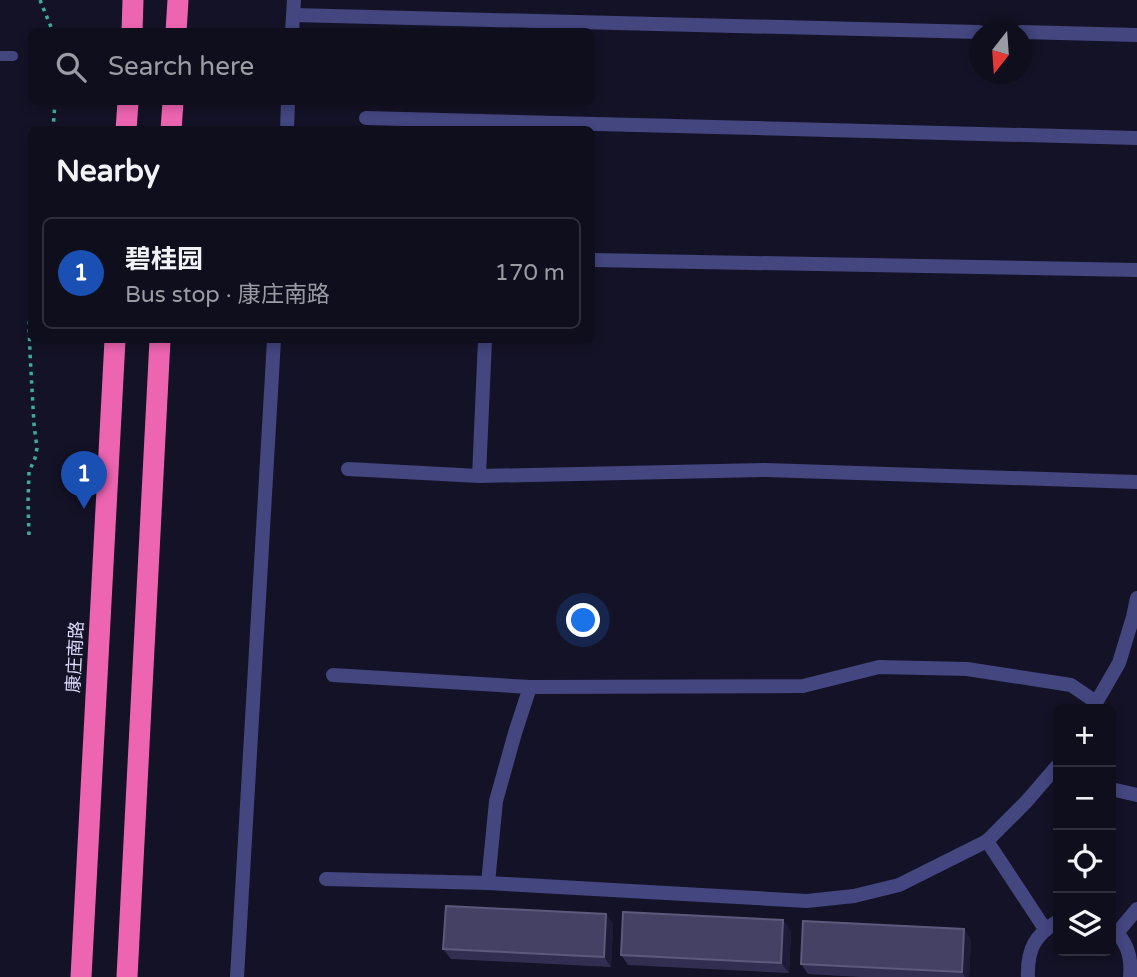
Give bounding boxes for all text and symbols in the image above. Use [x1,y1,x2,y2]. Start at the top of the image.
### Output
north arrow [969,21,1032,84]
search box [28,28,595,105]
icon: search [52,48,90,86]
text: Search here [108,51,254,82]
text: Nearby [56,153,160,190]
text: 碧桂园 [125,244,203,275]
text: 1 [74,259,88,287]
text: 170 m [495,259,565,287]
text: Bus stop · 康庄南路 [125,281,330,309]
pin: 1 [61,451,107,509]
your location [566,603,600,637]
street label: 康庄南路 [62,620,88,694]
map controls [1053,704,1116,956]
button: + [1053,704,1116,767]
button: − [1053,767,1116,830]
button: locate [1053,830,1116,893]
button: layers [1053,893,1116,956]

